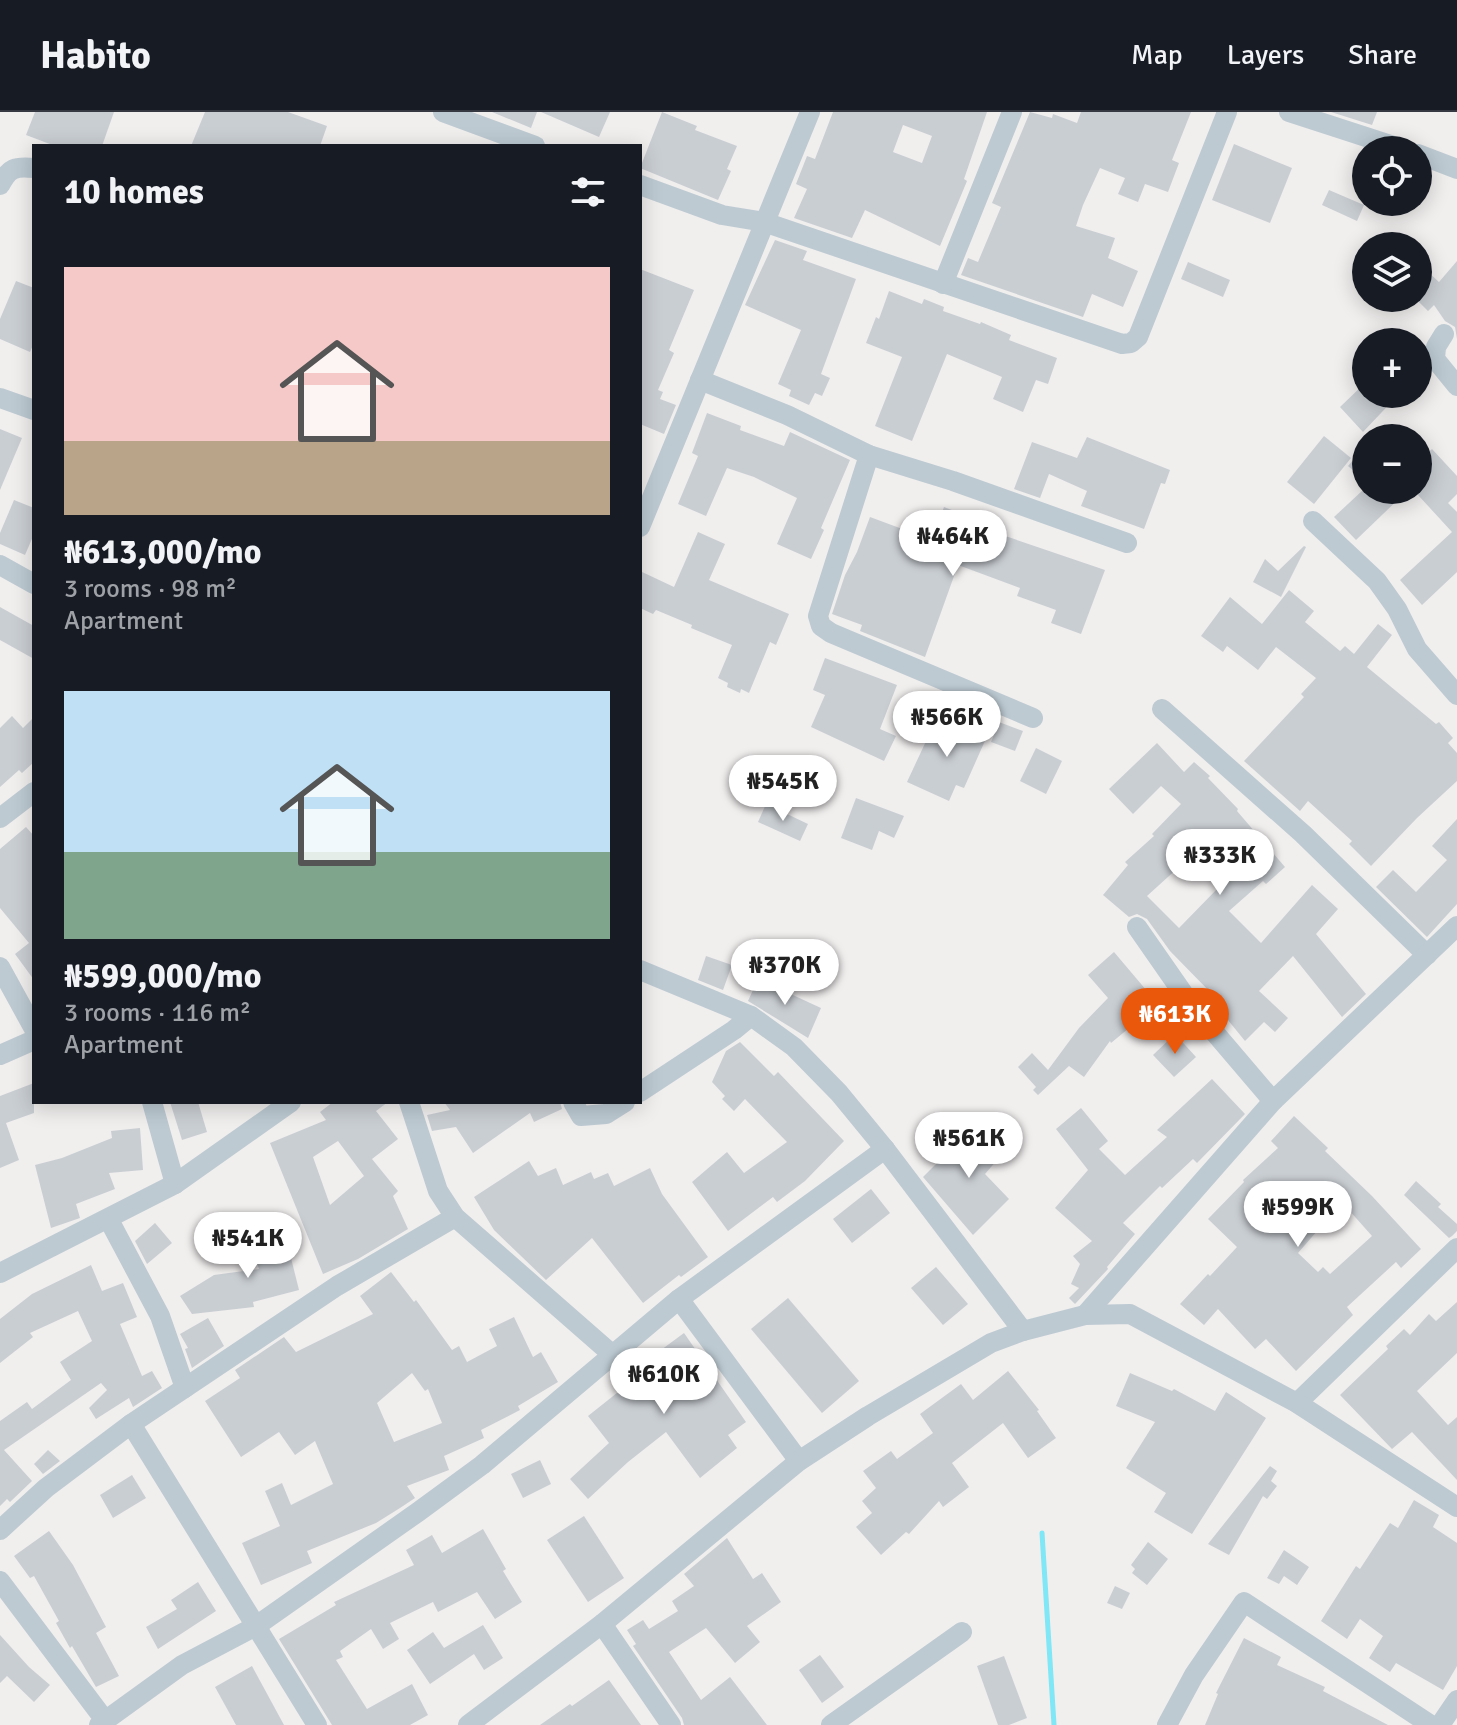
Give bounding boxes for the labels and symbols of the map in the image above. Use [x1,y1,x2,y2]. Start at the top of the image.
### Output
pin: ₦464K [897,510,1009,578]
pin: ₦566K [891,691,1003,759]
pin: ₦545K [727,755,839,823]
pin: ₦333K [1164,829,1276,897]
pin: ₦370K [729,939,841,1007]
pin: ₦613K [1119,988,1231,1056]
pin: ₦561K [913,1112,1025,1180]
pin: ₦599K [1242,1181,1354,1249]
pin: ₦541K [192,1212,304,1280]
pin: ₦610K [608,1348,720,1416]

